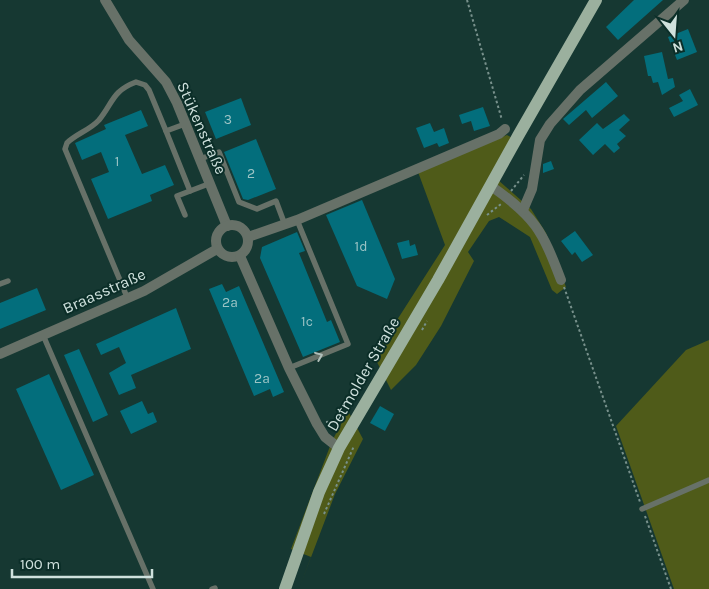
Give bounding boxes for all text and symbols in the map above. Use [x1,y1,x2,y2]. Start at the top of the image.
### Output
north arrow [649,10,699,60]
text: N [670,37,685,57]
street label: Stükenstraße [173,79,231,177]
house number: 3 [224,111,232,128]
house number: 1 [115,153,119,170]
house number: 2 [247,165,255,182]
house number: 1d [355,238,367,255]
street label: Braasstraße [60,264,148,318]
house number: 2a [222,294,238,311]
house number: 1c [301,313,313,330]
street label: Detmolder Straße [323,314,403,434]
one-way arrow [314,352,323,362]
house number: 2a [254,370,270,387]
scale bar [12,546,152,578]
text: 100 m [20,555,60,573]

